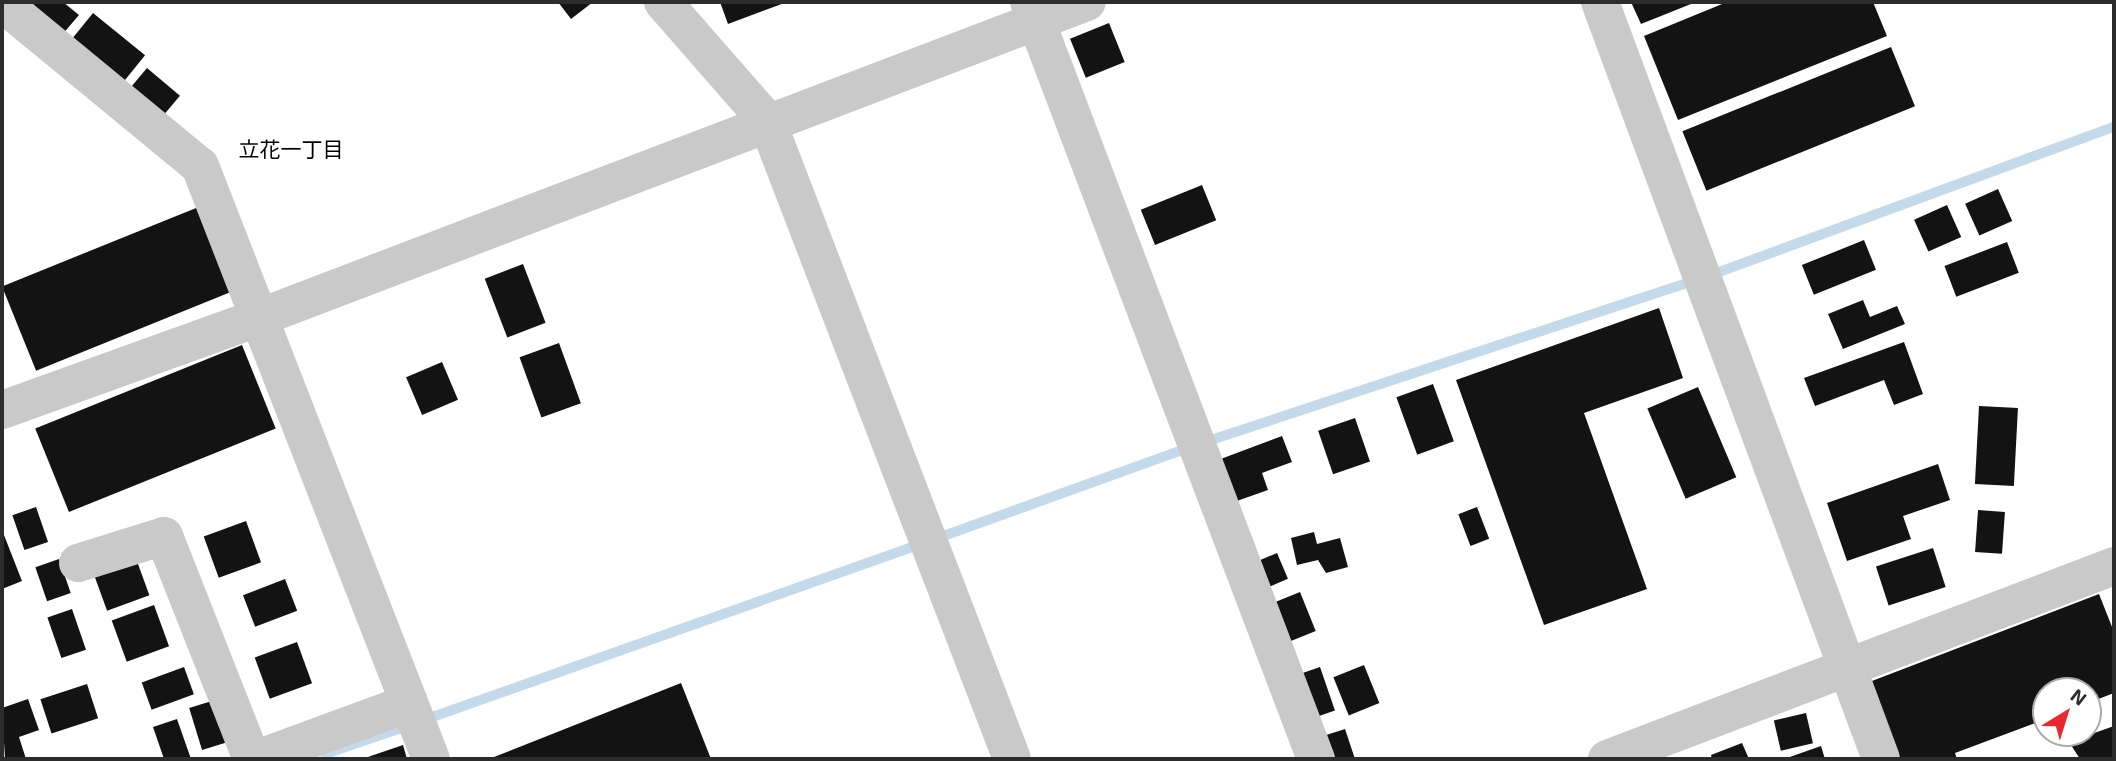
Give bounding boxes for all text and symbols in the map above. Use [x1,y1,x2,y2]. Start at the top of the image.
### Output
district label: 立花一丁目 [239,136,343,162]
north arrow [2032,677,2102,747]
text: N [2067,683,2091,710]

